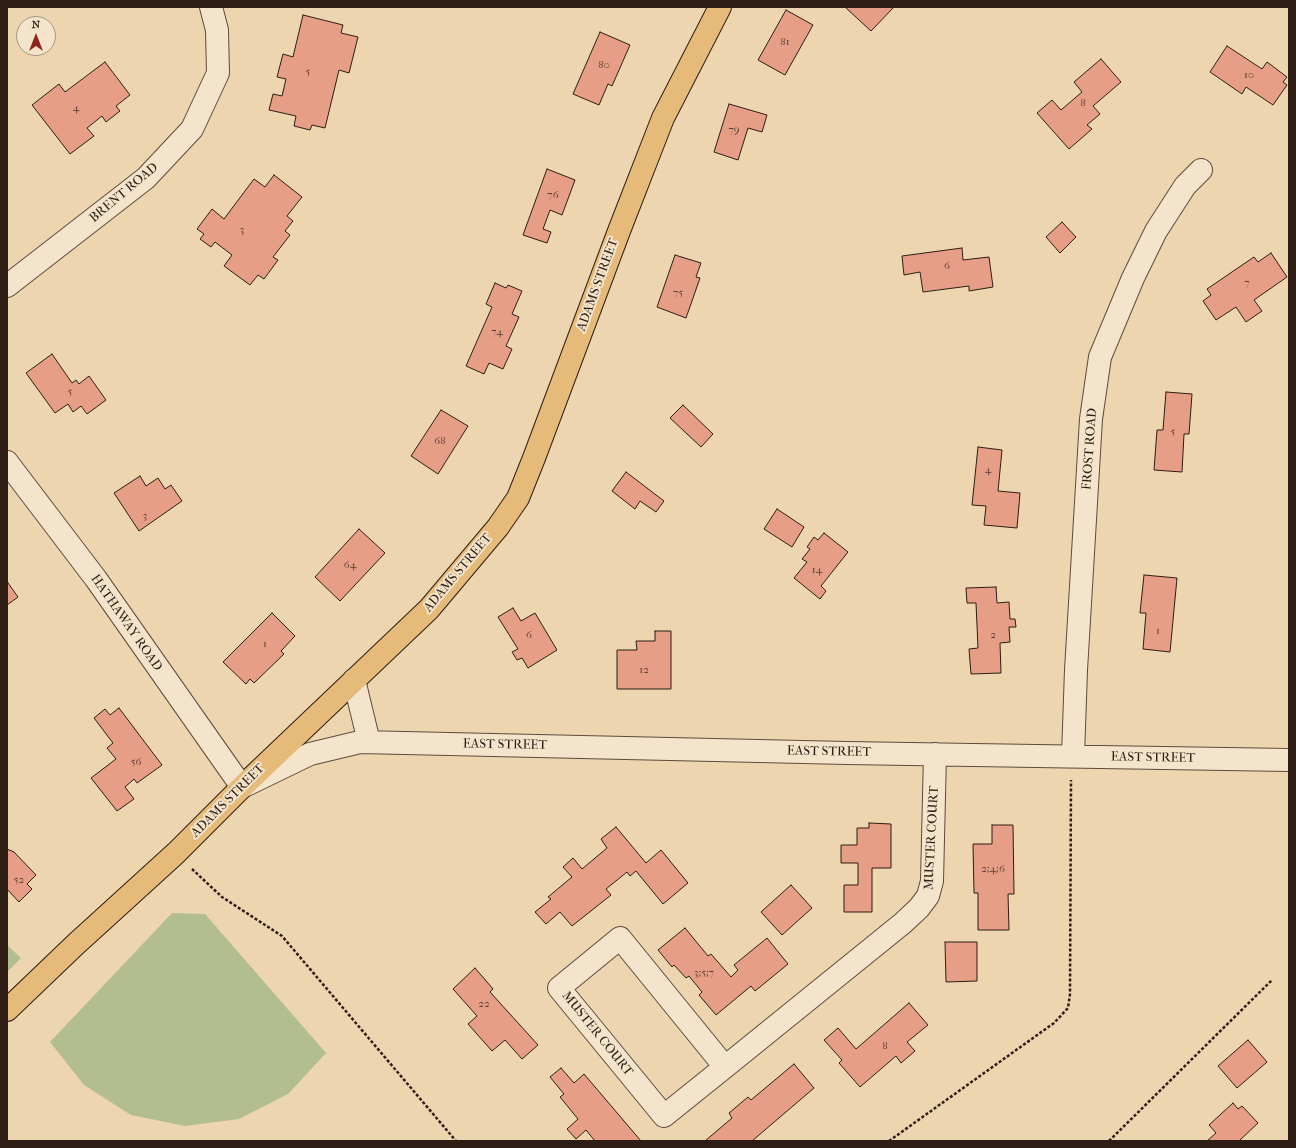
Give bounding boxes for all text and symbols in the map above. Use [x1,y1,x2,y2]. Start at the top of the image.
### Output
north arrow [16,16,56,56]
text: N [32,18,40,31]
house number: 81 [780,35,790,49]
house number: 80 [598,58,610,72]
house number: 5 [306,65,310,79]
house number: 10 [1244,68,1254,82]
house number: 8 [1080,96,1086,110]
house number: 4 [73,101,79,115]
house number: 79 [728,123,740,137]
street label: BRENT ROAD [87,160,161,226]
house number: 76 [547,188,559,202]
house number: 3 [240,223,244,237]
street label: ADAMS STREET [574,237,622,333]
house number: 6 [944,259,950,273]
house number: 7 [1244,276,1250,290]
house number: 75 [673,286,683,300]
house number: 74 [491,325,503,339]
house number: 5 [68,385,72,399]
street label: FROST ROAD [1079,408,1101,490]
house number: 5 [1171,425,1175,439]
house number: 68 [434,434,446,448]
house number: 4 [985,463,991,477]
house number: 3 [143,509,147,523]
street label: ADAMS STREET [421,531,495,615]
house number: 64 [344,558,356,572]
house number: 14 [812,563,822,577]
street label: HATHAWAY ROAD [87,572,165,674]
house number: 1 [1156,624,1160,638]
house number: 6 [526,628,532,642]
house number: 2 [990,628,996,642]
house number: 1 [263,637,267,651]
house number: 12 [639,663,649,677]
street label: EAST STREET [463,736,547,754]
street label: EAST STREET [787,743,871,761]
street label: EAST STREET [1111,749,1195,767]
house number: 56 [131,755,141,769]
street label: ADAMS STREET [188,761,268,841]
street label: MUSTER COURT [921,785,943,891]
house number: 2;4;6 [981,862,1005,876]
house number: 52 [14,873,24,887]
house number: 3;5;7 [694,966,714,980]
street label: MUSTER COURT [558,989,636,1079]
house number: 22 [478,997,490,1011]
house number: 8 [882,1039,888,1053]

